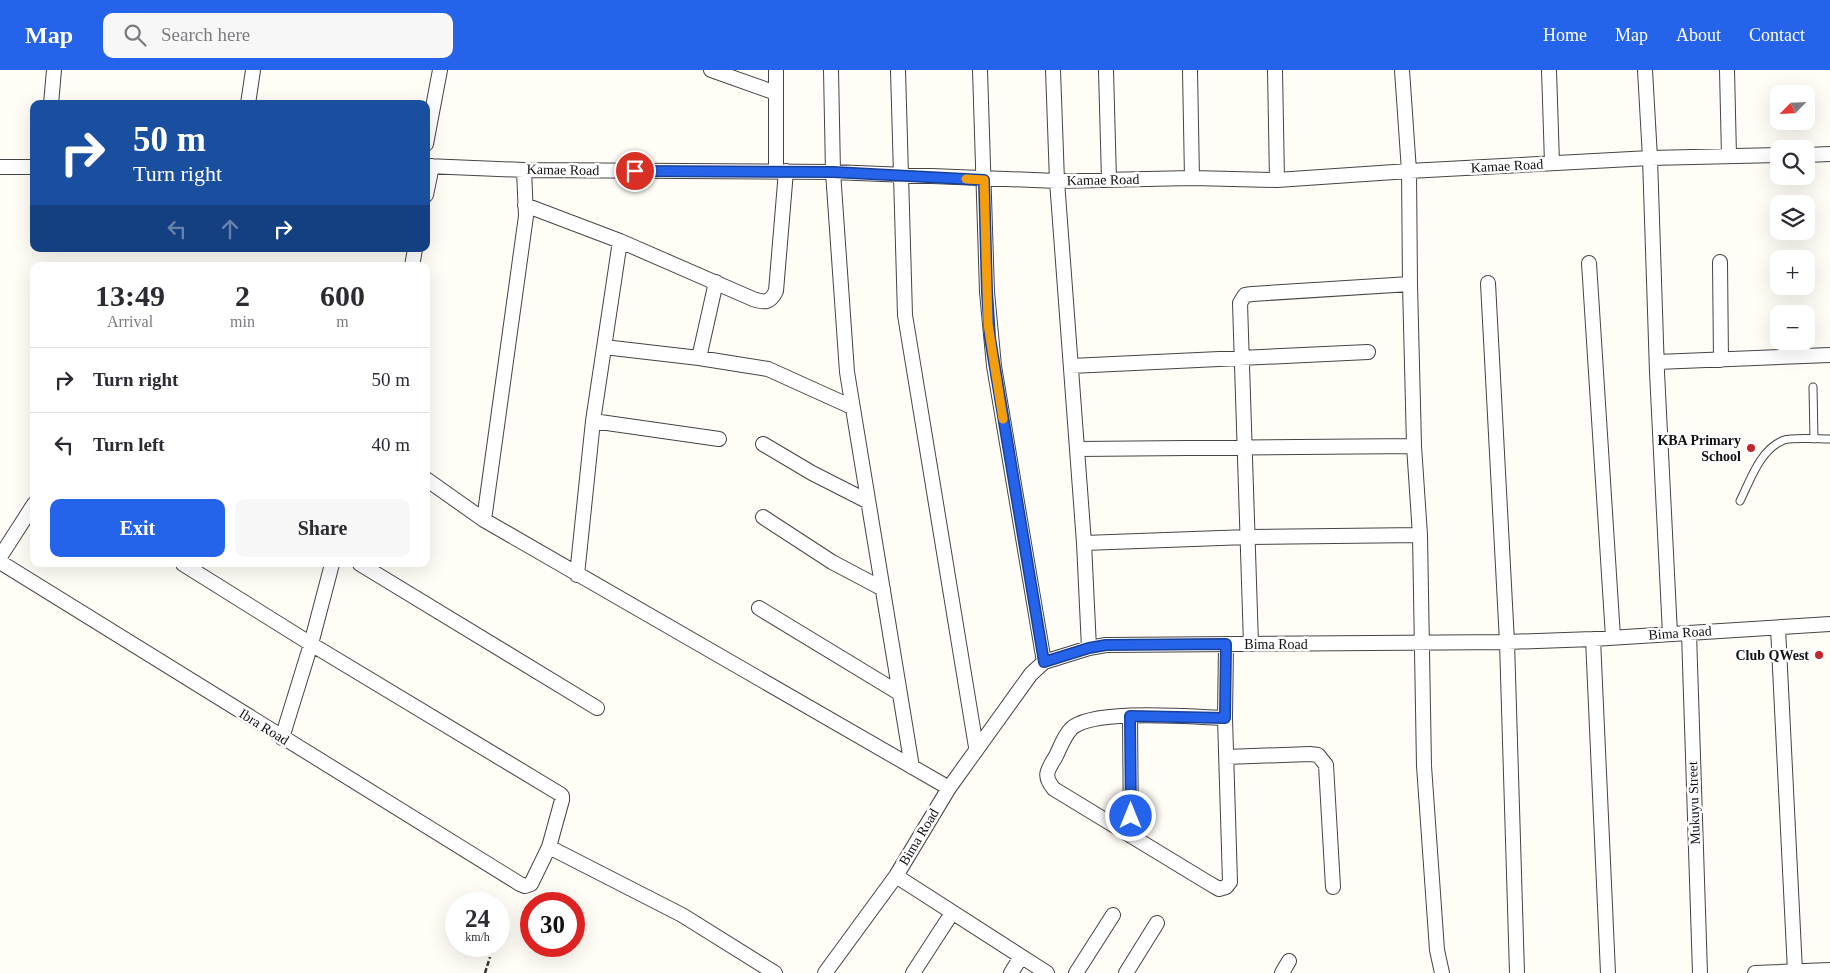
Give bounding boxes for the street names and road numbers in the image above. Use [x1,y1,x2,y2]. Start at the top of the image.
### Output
street label: Kamae Road [1470,157,1544,175]
street label: Kamae Road [527,162,599,178]
street label: Kamae Road [1067,172,1139,188]
street label: Bima Road [1648,623,1712,643]
street label: Bima Road [1244,637,1308,652]
street label: Ibra Road [236,706,292,748]
street label: Mukuyu Street [1685,761,1703,845]
street label: Bima Road [896,806,942,868]

